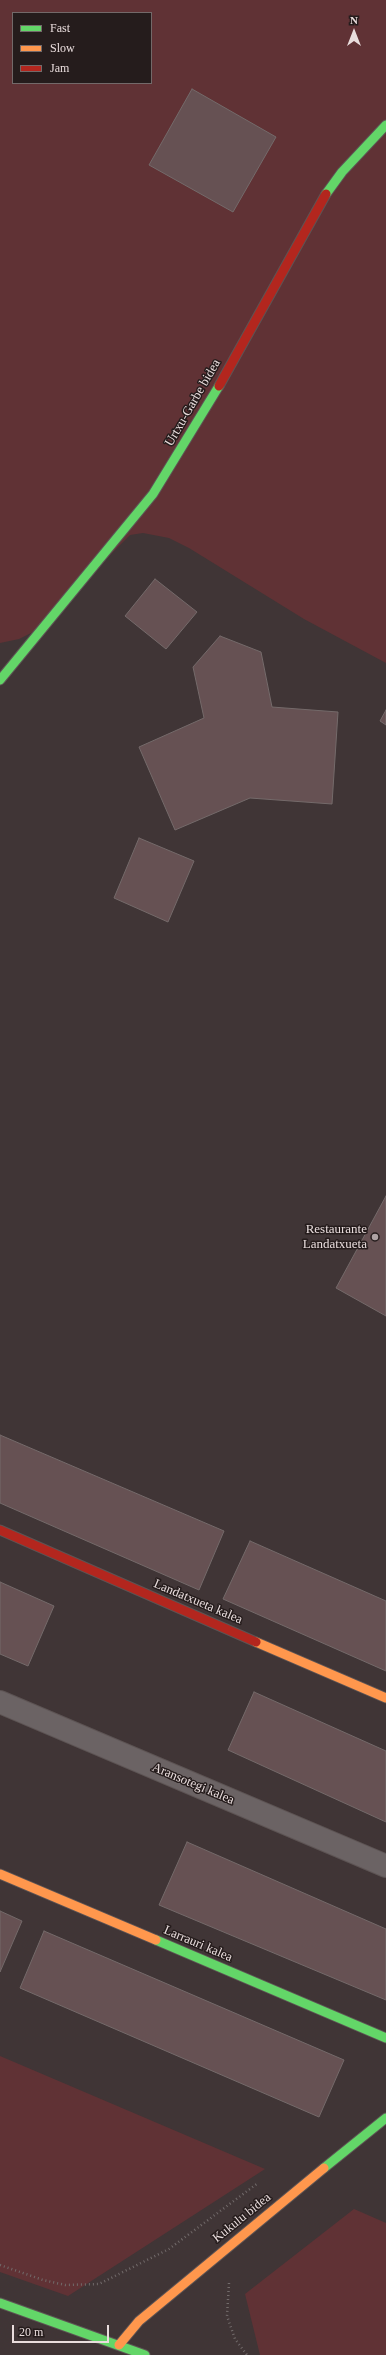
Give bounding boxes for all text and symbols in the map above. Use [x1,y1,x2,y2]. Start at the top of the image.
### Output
legend [12,12,152,84]
north arrow [334,12,374,52]
text: N [350,14,358,26]
text: Fast [50,21,70,35]
text: Slow [50,41,75,55]
text: Jam [50,61,69,75]
street label: Urtxu-Garbe bidea [162,357,224,449]
place label: Restaurante Landatxueta [303,1222,367,1253]
marker: Restaurante Landatxueta [370,1232,380,1242]
street label: Landatxueta kalea [151,1576,245,1628]
street label: Aransotegi kalea [150,1760,236,1808]
street label: Larrauri kalea [161,1923,235,1965]
street label: Kukulu bidea [210,2190,274,2246]
scale bar [14,2317,111,2343]
text: 20 m [19,2325,43,2339]

